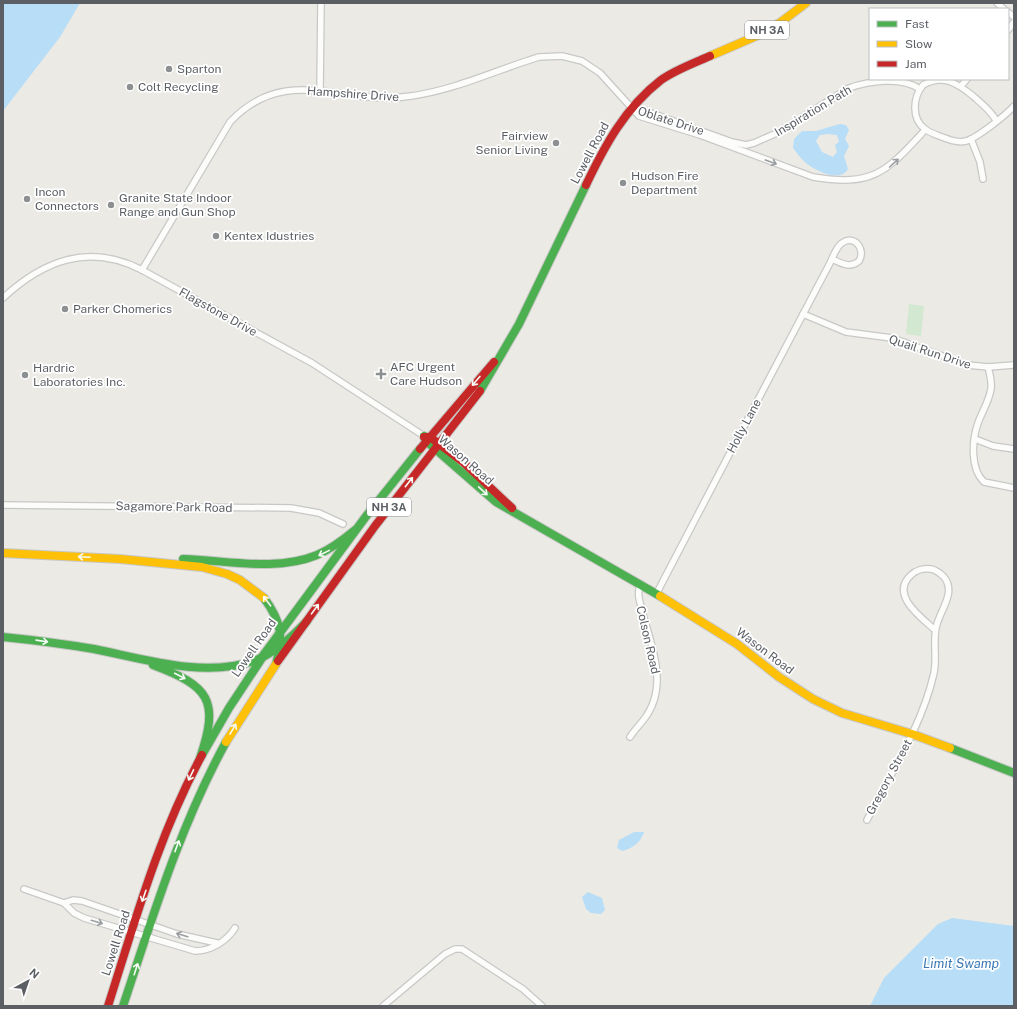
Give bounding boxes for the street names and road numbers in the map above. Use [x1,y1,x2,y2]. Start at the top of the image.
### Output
road number: NH 3A [745,21,789,39]
street label: Inspiration Path [772,83,854,139]
street label: Hampshire Drive [306,84,400,104]
street label: Oblate Drive [636,104,706,138]
street label: Lowell Road [568,120,612,186]
street label: Flagstone Drive [177,285,260,339]
street label: Quail Run Drive [887,332,973,372]
street label: Holly Lane [724,396,764,455]
street label: Wason Road [436,432,496,488]
road number: NH 3A [367,498,411,516]
street label: Sagamore Park Road [115,499,233,515]
street label: Colson Road [633,605,663,675]
street label: Lowell Road [229,616,279,680]
street label: Wason Road [733,625,797,677]
street label: Gregory Street [863,737,915,817]
street label: Lowell Road [99,909,133,977]

